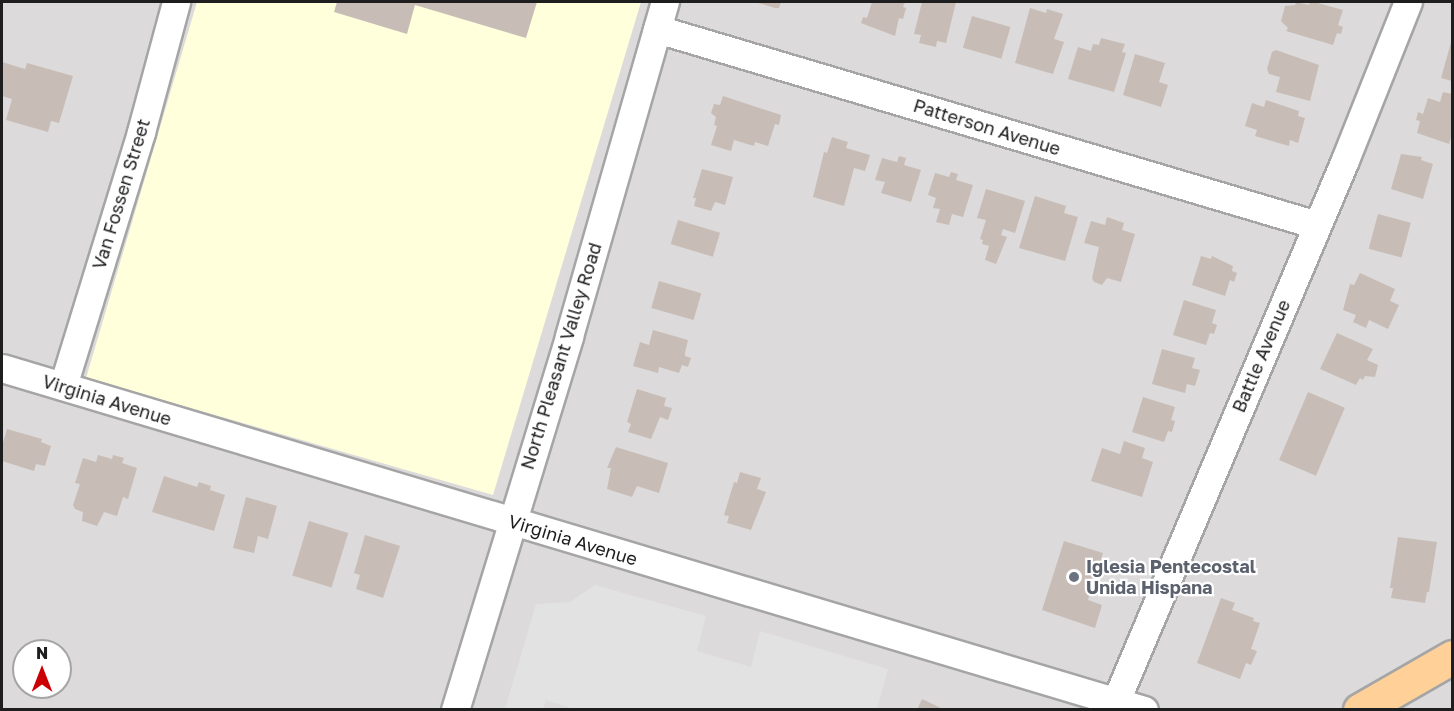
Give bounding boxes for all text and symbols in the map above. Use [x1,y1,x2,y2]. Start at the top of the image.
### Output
street label: Patterson Avenue [911,94,1063,160]
street label: Van Fossen Street [88,116,154,272]
street label: North Pleasant Valley Road [516,240,606,472]
street label: Battle Avenue [1228,296,1294,416]
street label: Virginia Avenue [40,370,174,430]
street label: Virginia Avenue [506,510,640,570]
place label: Iglesia Pentecostal Unida Hispana [1086,556,1256,598]
marker: Iglesia Pentecostal Unida Hispana [1067,570,1081,584]
north arrow [12,639,72,699]
text: N [36,643,48,663]

